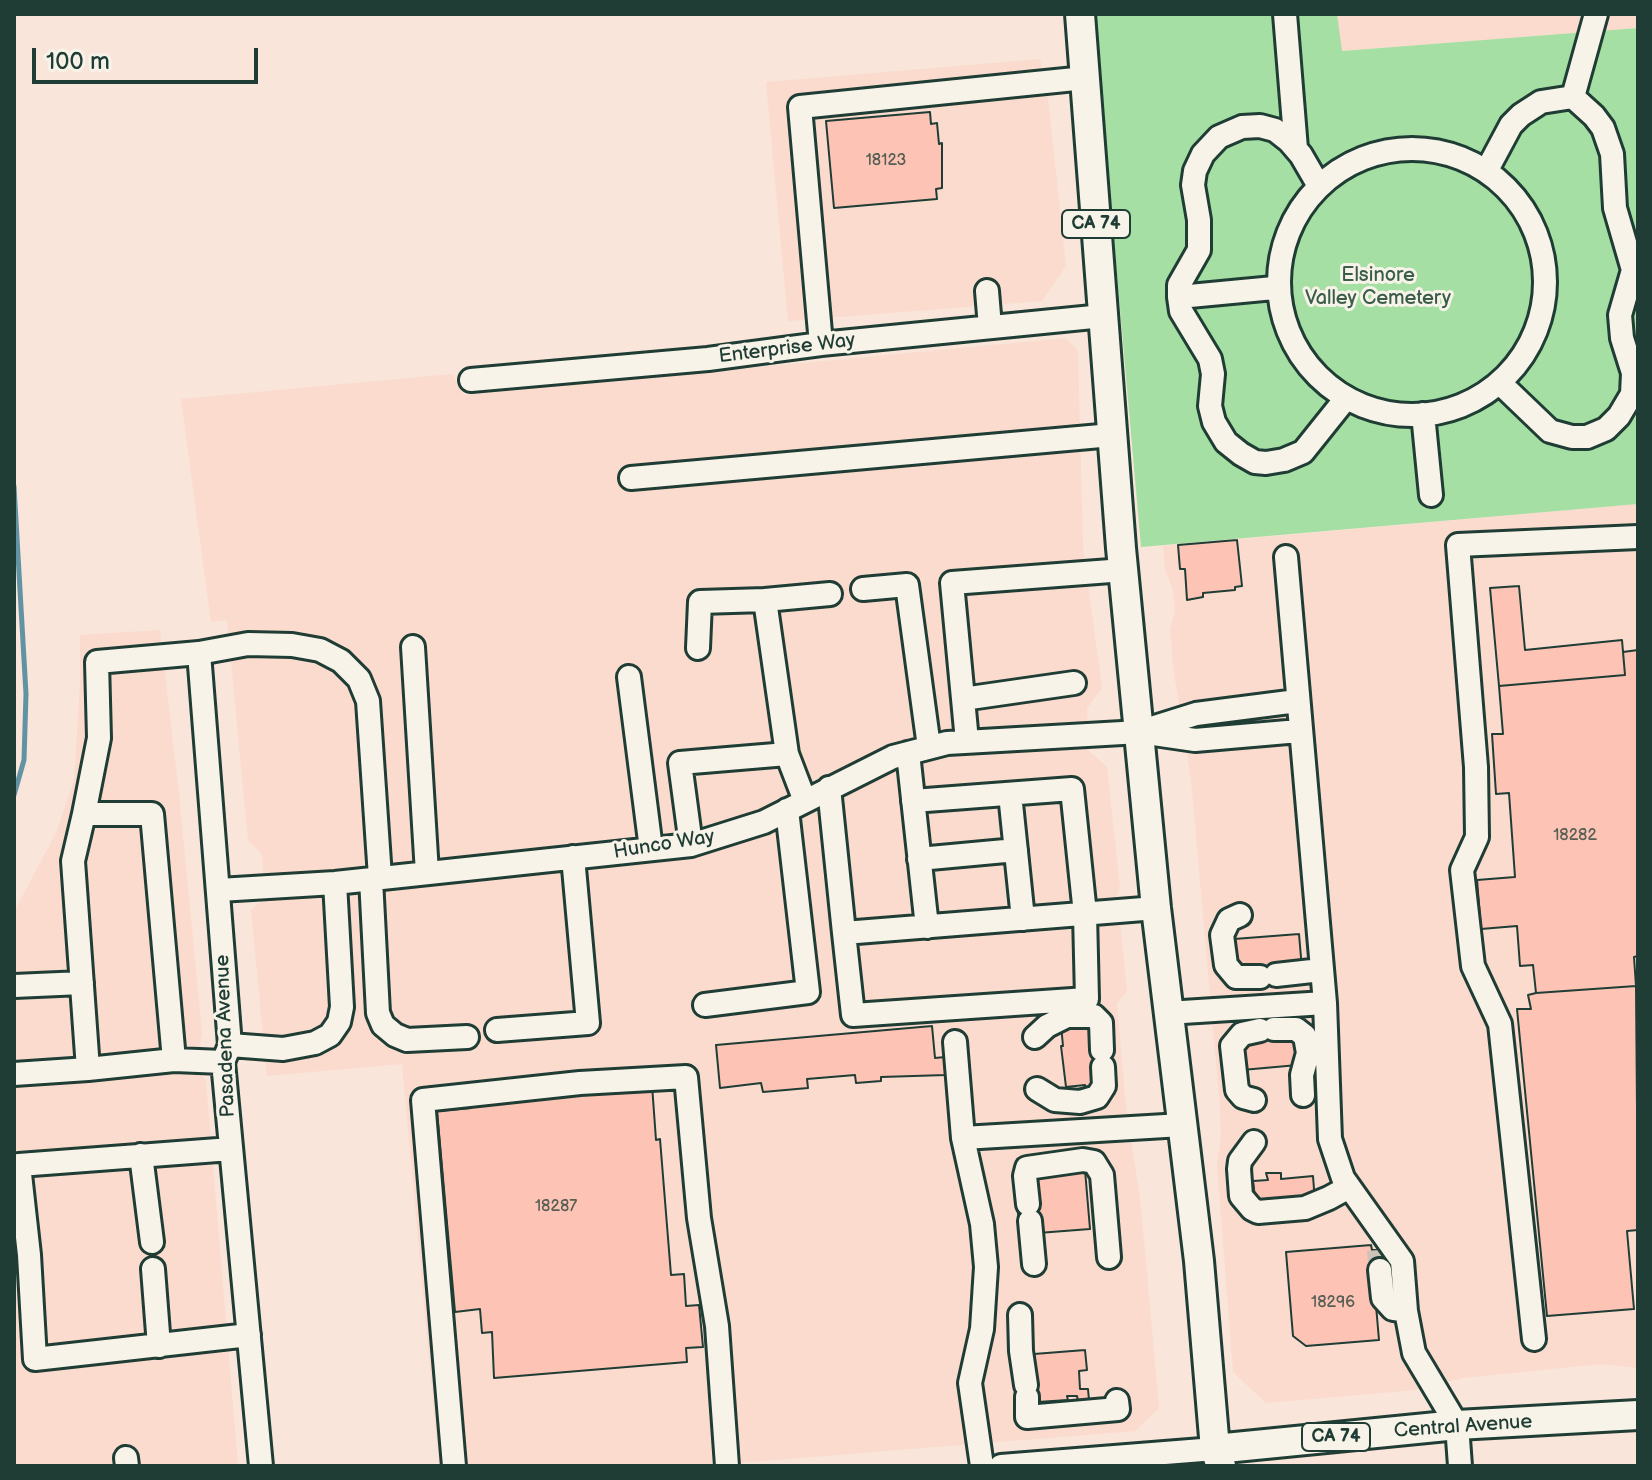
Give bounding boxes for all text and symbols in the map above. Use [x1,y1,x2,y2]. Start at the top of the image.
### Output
scale bar [36,32,262,82]
text: 100 m [46,47,110,76]
house number: 18123 [866,151,906,171]
road number: CA 74 [1062,210,1130,238]
park label: Elsinore Valley Cemetery [1305,264,1451,311]
street label: Enterprise Way [717,329,857,369]
street label: Hunco Way [612,825,716,865]
house number: 18282 [1553,826,1597,846]
street label: Pasadena Avenue [211,954,241,1118]
house number: 18287 [535,1197,577,1217]
house number: 18296 [1311,1293,1355,1313]
street label: Central Avenue [1393,1410,1533,1444]
road number: CA 74 [1302,1423,1370,1451]

